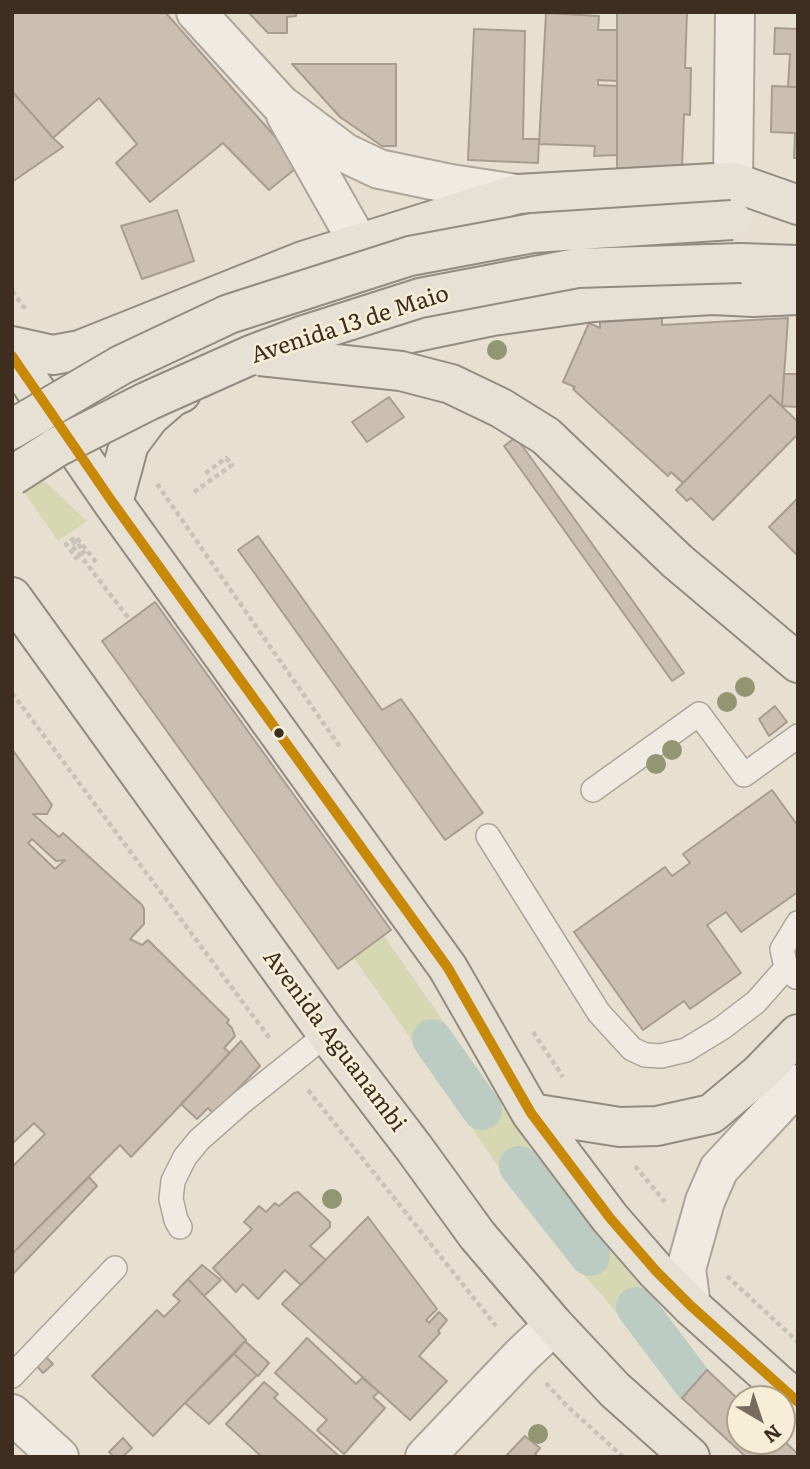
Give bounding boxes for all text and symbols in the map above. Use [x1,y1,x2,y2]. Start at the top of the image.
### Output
street label: Avenida 13 de Maio [248,280,452,370]
unlabelled marker [272,726,286,740]
street label: Avenida Aguanambi [257,945,411,1137]
north arrow [726,1385,796,1455]
text: N [758,1419,788,1451]

